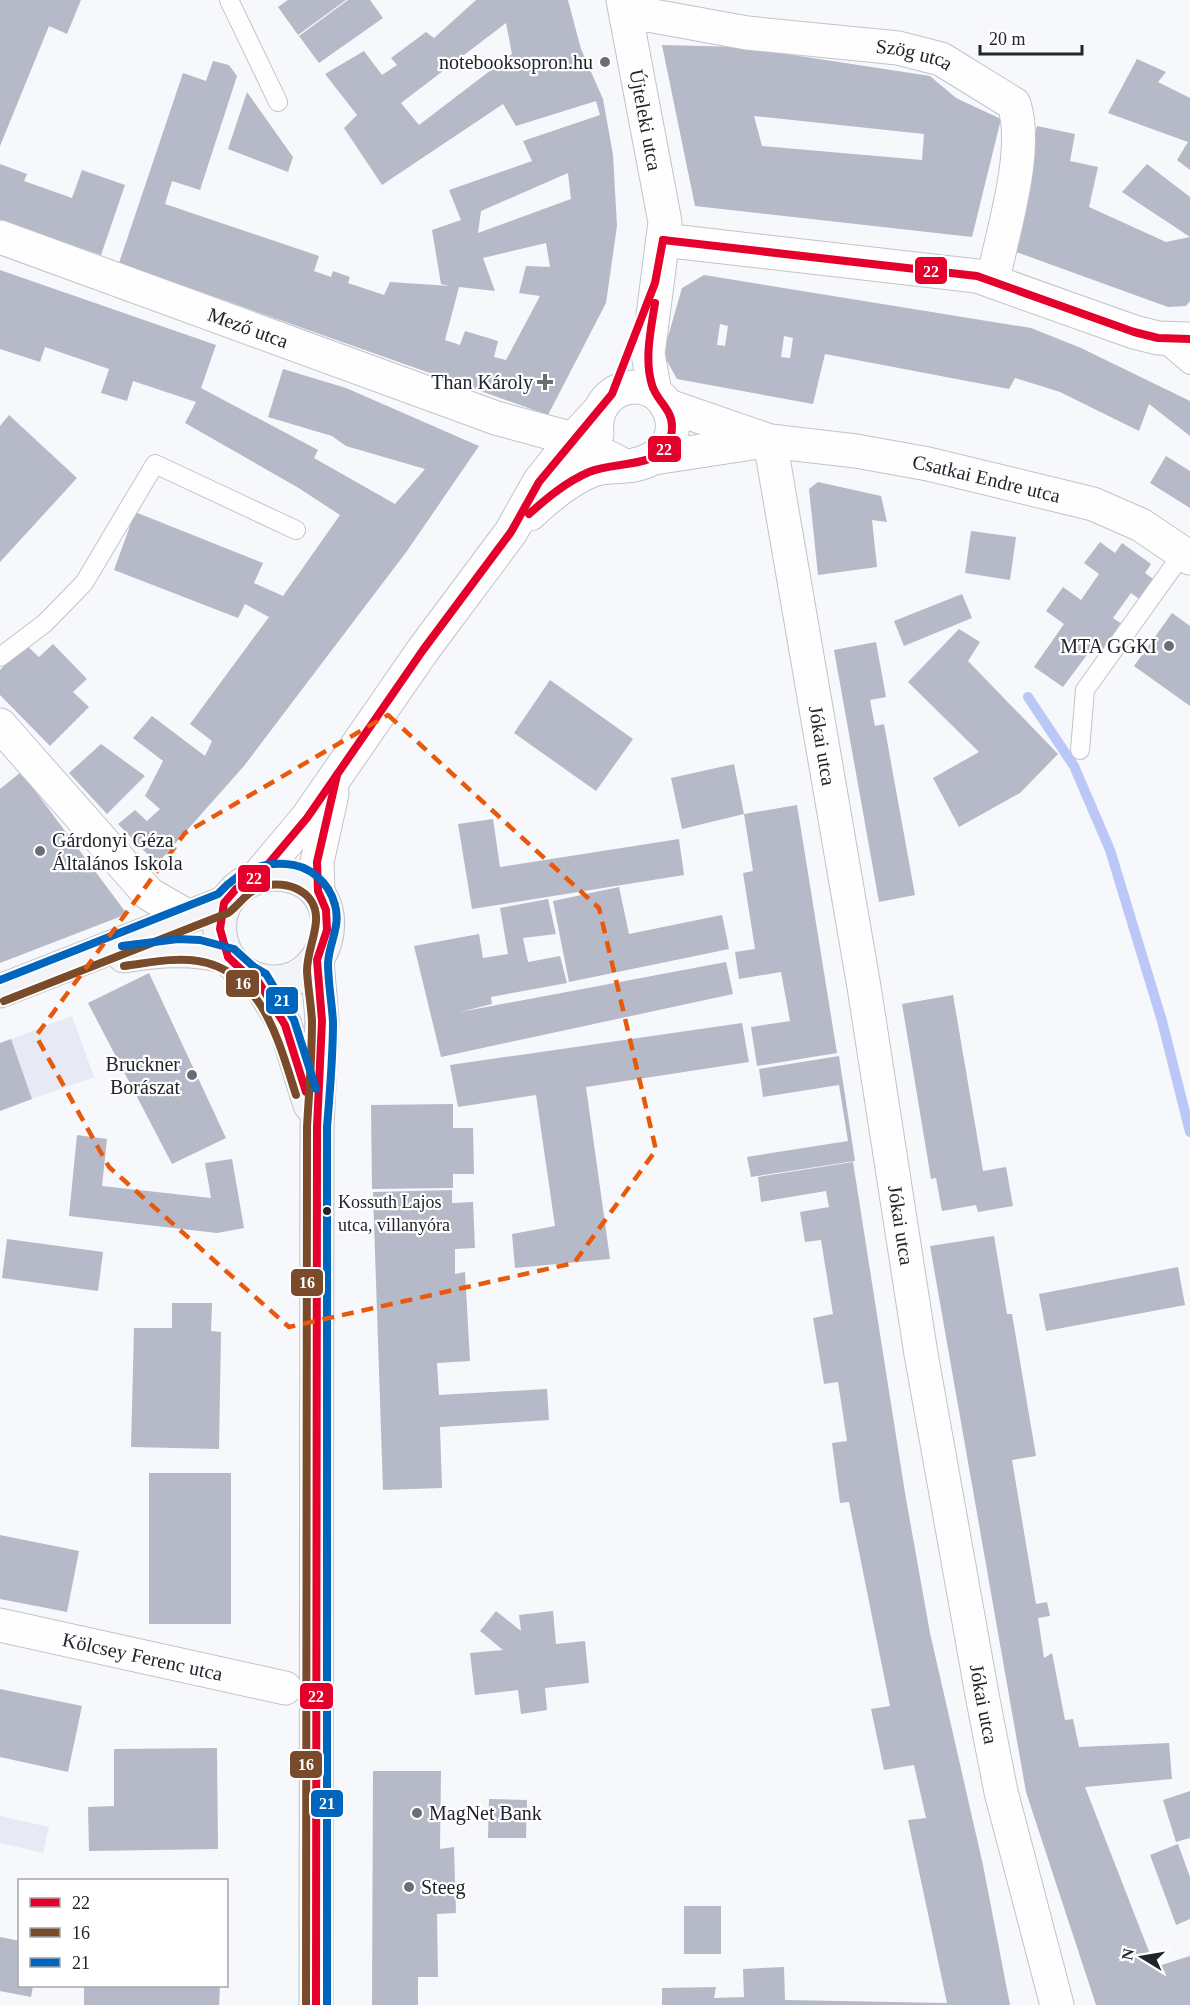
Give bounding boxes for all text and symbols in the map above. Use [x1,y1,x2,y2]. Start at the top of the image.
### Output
scale bar [980,18,1082,56]
text: 20 m [989,29,1026,49]
street label: Szög utca [875,35,957,75]
place label: notebooksopron.hu [439,51,593,74]
marker: notebooksopron.hu [598,55,612,69]
street label: Újteleki utca [625,67,666,173]
line badge: 22 [914,256,948,285]
text: 22 [923,263,939,280]
street label: Mező utca [205,303,291,352]
place label: Than Károly [431,371,533,394]
marker: Than Károly [538,375,552,389]
line badge: 22 [647,435,682,463]
text: 22 [656,441,672,458]
street label: Csatkai Endre utca [911,450,1063,507]
place label: MTA GGKI [1060,635,1157,657]
marker: MTA GGKI [1162,639,1176,653]
street label: Jókai utca [805,704,840,787]
place label: Gárdonyi Géza Általános Iskola [52,829,183,874]
marker: Gárdonyi Géza Általános Iskola [33,844,47,858]
line badge: 22 [237,864,271,893]
text: 22 [246,870,262,887]
line badge: 16 [225,969,260,998]
text: 16 [235,975,251,992]
line badge: 21 [265,986,299,1015]
text: 21 [274,992,290,1009]
place label: Bruckner Borászat [106,1053,180,1098]
marker: Bruckner Borászat [185,1068,199,1082]
street label: Jókai utca [884,1184,918,1267]
place label: Kossuth Lajos utca, villanyóra [338,1192,450,1235]
marker: Kossuth Lajos utca, villanyóra [321,1205,333,1217]
line badge: 16 [290,1268,324,1297]
text: 16 [299,1274,315,1291]
street label: Kölcsey Ferenc utca [60,1628,225,1685]
street label: Jókai utca [966,1662,1002,1746]
line badge: 22 [299,1682,334,1710]
text: 22 [308,1688,324,1705]
line badge: 16 [289,1750,323,1779]
text: 16 [298,1756,314,1773]
line badge: 21 [310,1789,344,1818]
text: 21 [319,1795,335,1812]
place label: MagNet Bank [429,1802,542,1825]
marker: MagNet Bank [410,1806,424,1820]
place label: Steeg [421,1876,465,1899]
legend [18,1879,228,1987]
marker: Steeg [402,1880,416,1894]
text: 22 [72,1893,90,1913]
text: 16 [72,1923,90,1943]
north arrow [1112,1927,1172,1987]
text: N [1118,1947,1137,1962]
text: 21 [72,1953,90,1973]

